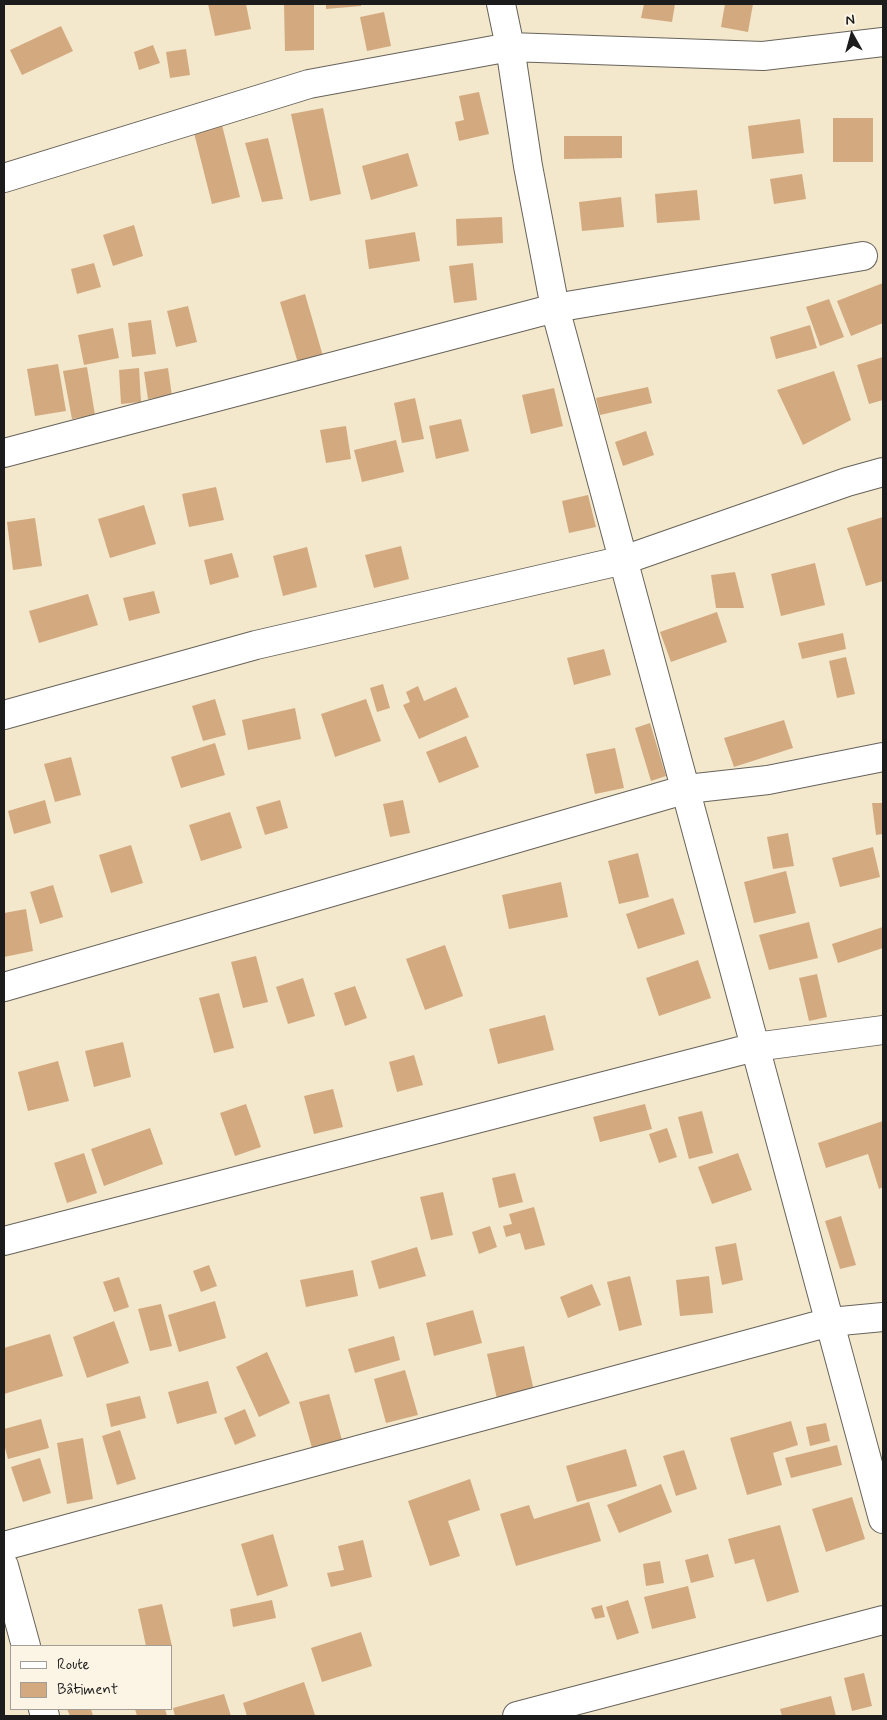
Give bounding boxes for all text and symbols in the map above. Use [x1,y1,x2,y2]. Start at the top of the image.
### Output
north arrow [827,10,877,60]
text: N [844,11,856,30]
legend [10,1645,172,1710]
text: Route [57,1655,90,1675]
text: Bâtiment [57,1680,118,1700]

